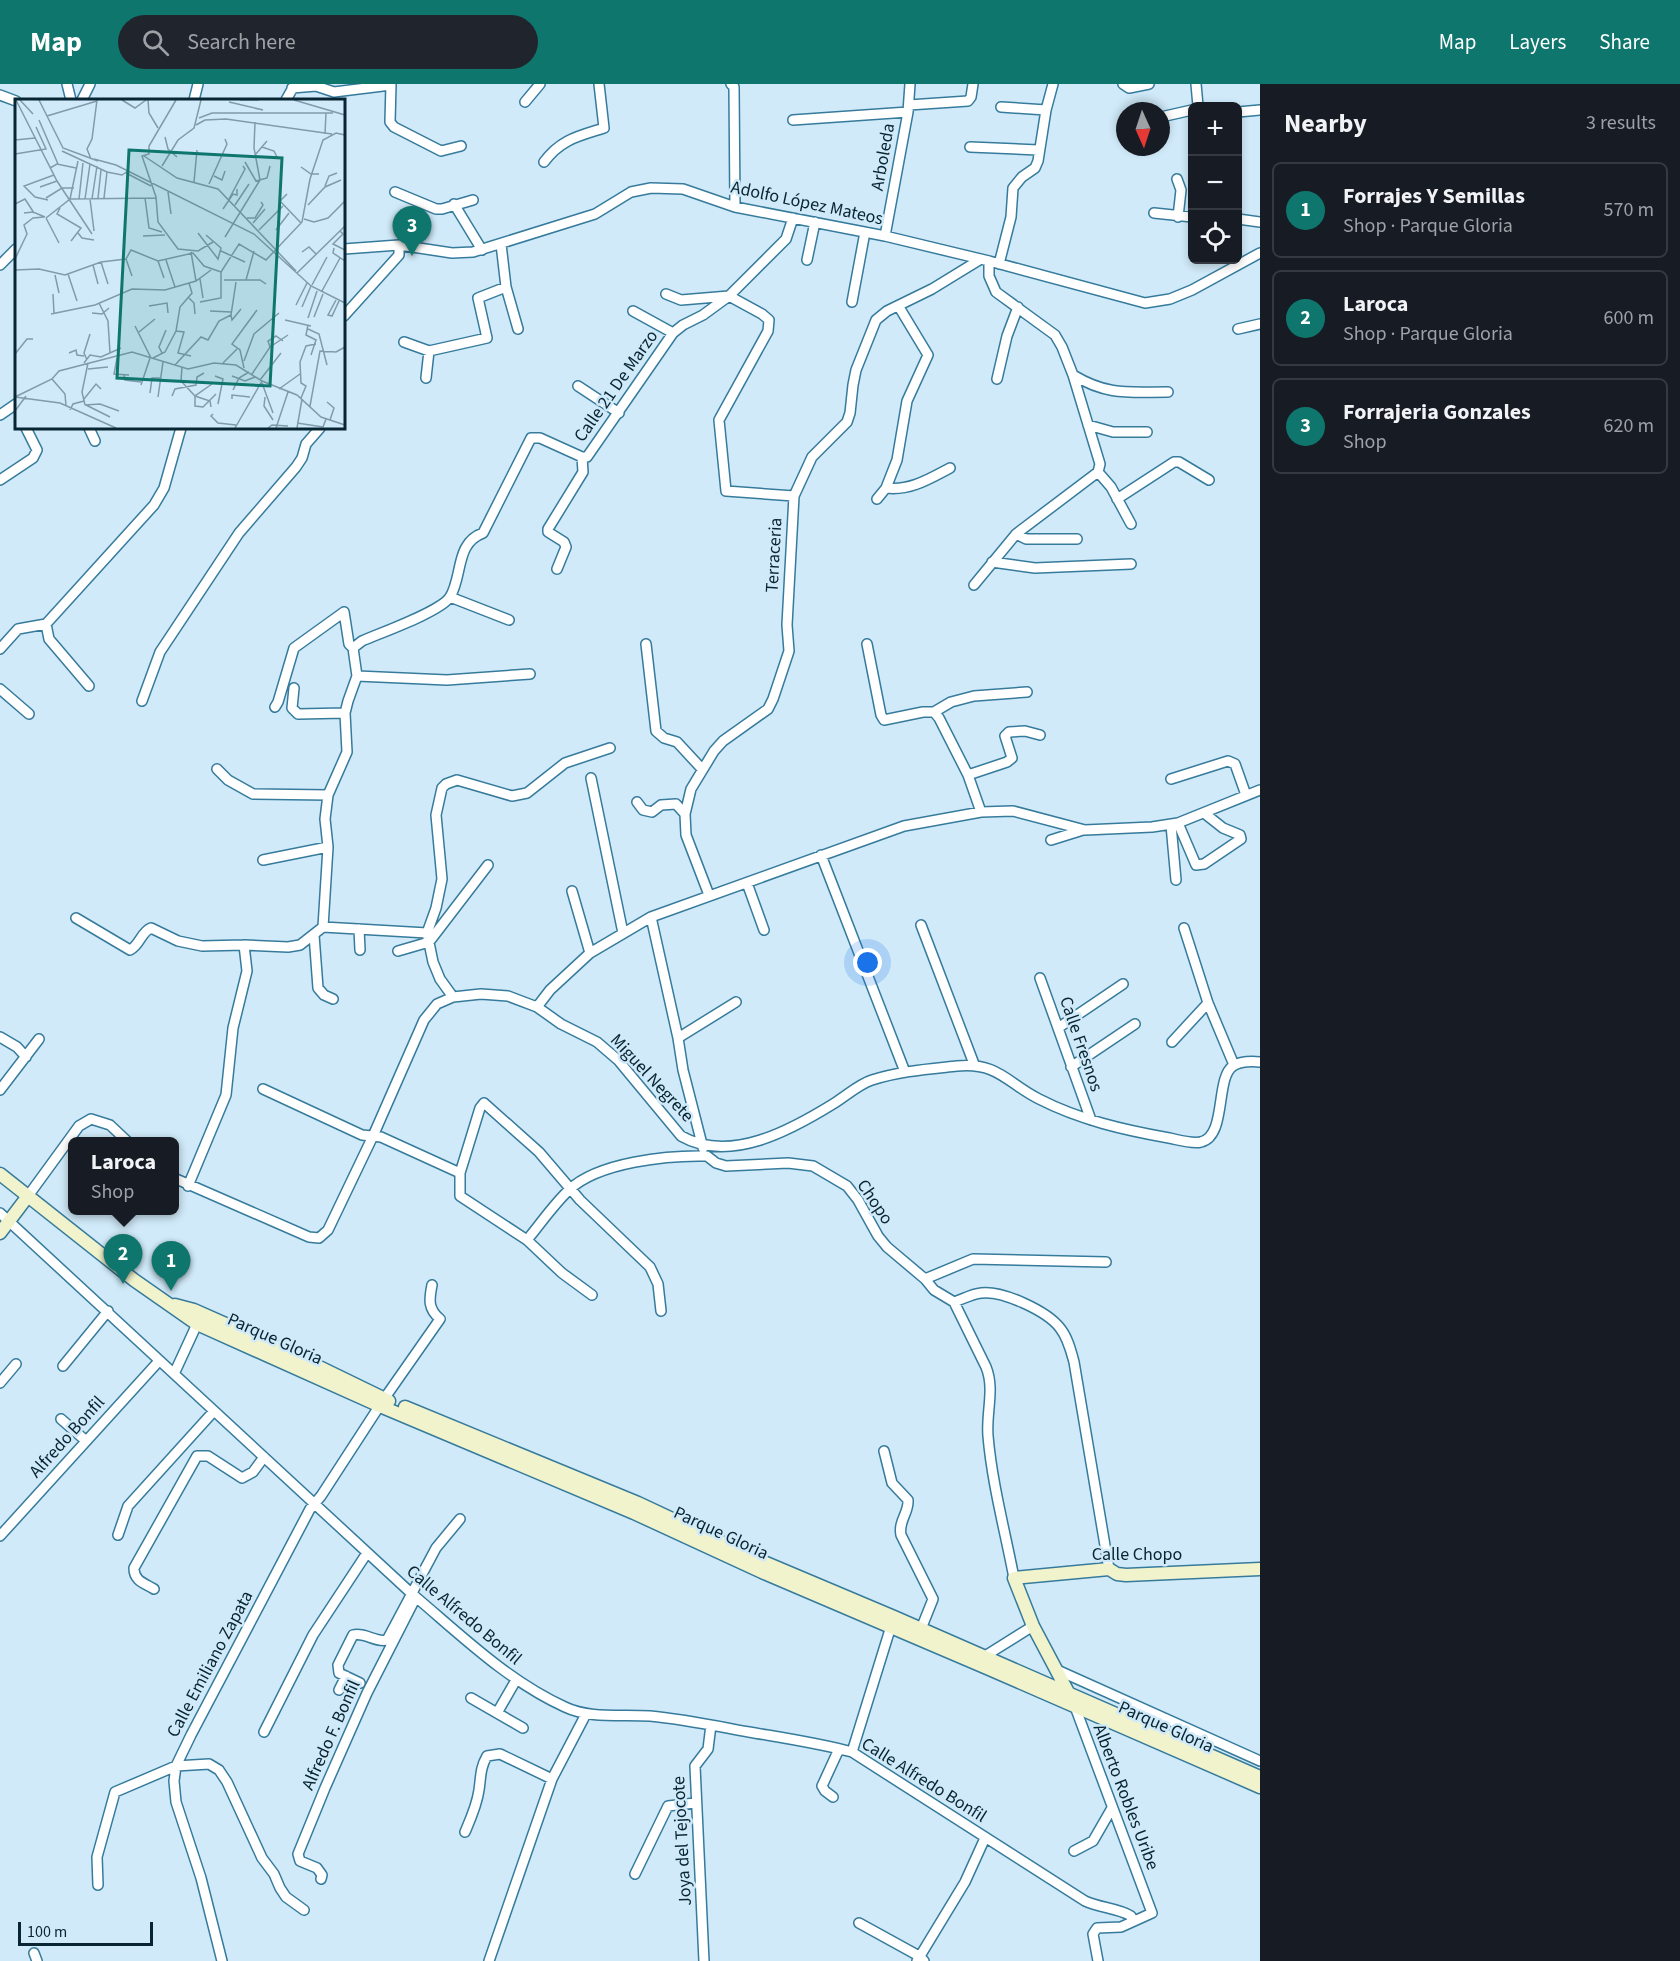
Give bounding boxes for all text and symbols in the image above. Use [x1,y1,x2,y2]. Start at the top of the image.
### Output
search box [118,15,538,69]
text: Map [30,22,82,62]
icon: search [139,26,172,59]
text: Search here [187,26,296,58]
text: Map [1439,27,1476,57]
text: Layers [1509,27,1566,57]
text: Share [1599,27,1650,57]
inset map [15,99,345,429]
north arrow [1116,102,1170,156]
map controls [1188,102,1242,264]
button: + [1188,102,1242,156]
text: Nearby [1284,105,1367,142]
text: 3 results [1586,109,1656,137]
street label: Arboleda [865,121,901,193]
button: − [1188,156,1242,210]
street label: Adolfo López Mateos [729,175,885,231]
text: Forrajes Y Semillas [1343,180,1525,212]
text: 1 [1300,196,1311,224]
text: 570 m [1604,196,1654,224]
pin: 3 [392,206,432,256]
button: locate [1188,210,1242,264]
text: Shop · Parque Gloria [1343,212,1513,240]
text: Laroca [1343,288,1408,320]
text: 2 [1300,304,1311,332]
text: 600 m [1604,304,1654,332]
text: Shop · Parque Gloria [1343,320,1513,348]
street label: Calle 21 De Marzo [568,325,664,447]
text: Forrajeria Gonzales [1343,396,1531,428]
text: 3 [1300,412,1311,440]
text: 620 m [1604,412,1654,440]
text: Shop [1343,428,1387,456]
street label: Terraceria [760,517,788,593]
your location [853,948,882,977]
street label: Calle Fresnos [1053,993,1109,1095]
street label: Miguel Negrete [604,1028,700,1128]
popup [68,1137,179,1215]
text: Laroca [91,1146,156,1178]
street label: Chopo [851,1174,899,1230]
text: Shop [91,1178,134,1206]
pin: 2 [104,1234,142,1284]
pin: 1 [152,1242,190,1291]
street label: Parque Gloria [223,1307,327,1371]
street label: Alfredo Bonfil [23,1391,111,1483]
street label: Parque Gloria [669,1500,773,1566]
street label: Calle Chopo [1092,1542,1182,1567]
street label: Calle Alfredo Bonfil [401,1559,527,1671]
street label: Calle Emiliano Zapata [161,1586,259,1742]
street label: Alfredo F. Bonfil [296,1676,366,1794]
street label: Parque Gloria [1114,1695,1218,1759]
street label: Alberto Robles Uribe [1087,1720,1165,1874]
street label: Calle Alfredo Bonfil [857,1731,991,1829]
street label: Joya del Tejocote [666,1775,698,1906]
scale bar [18,1919,153,1946]
text: 100 m [27,1921,67,1943]

